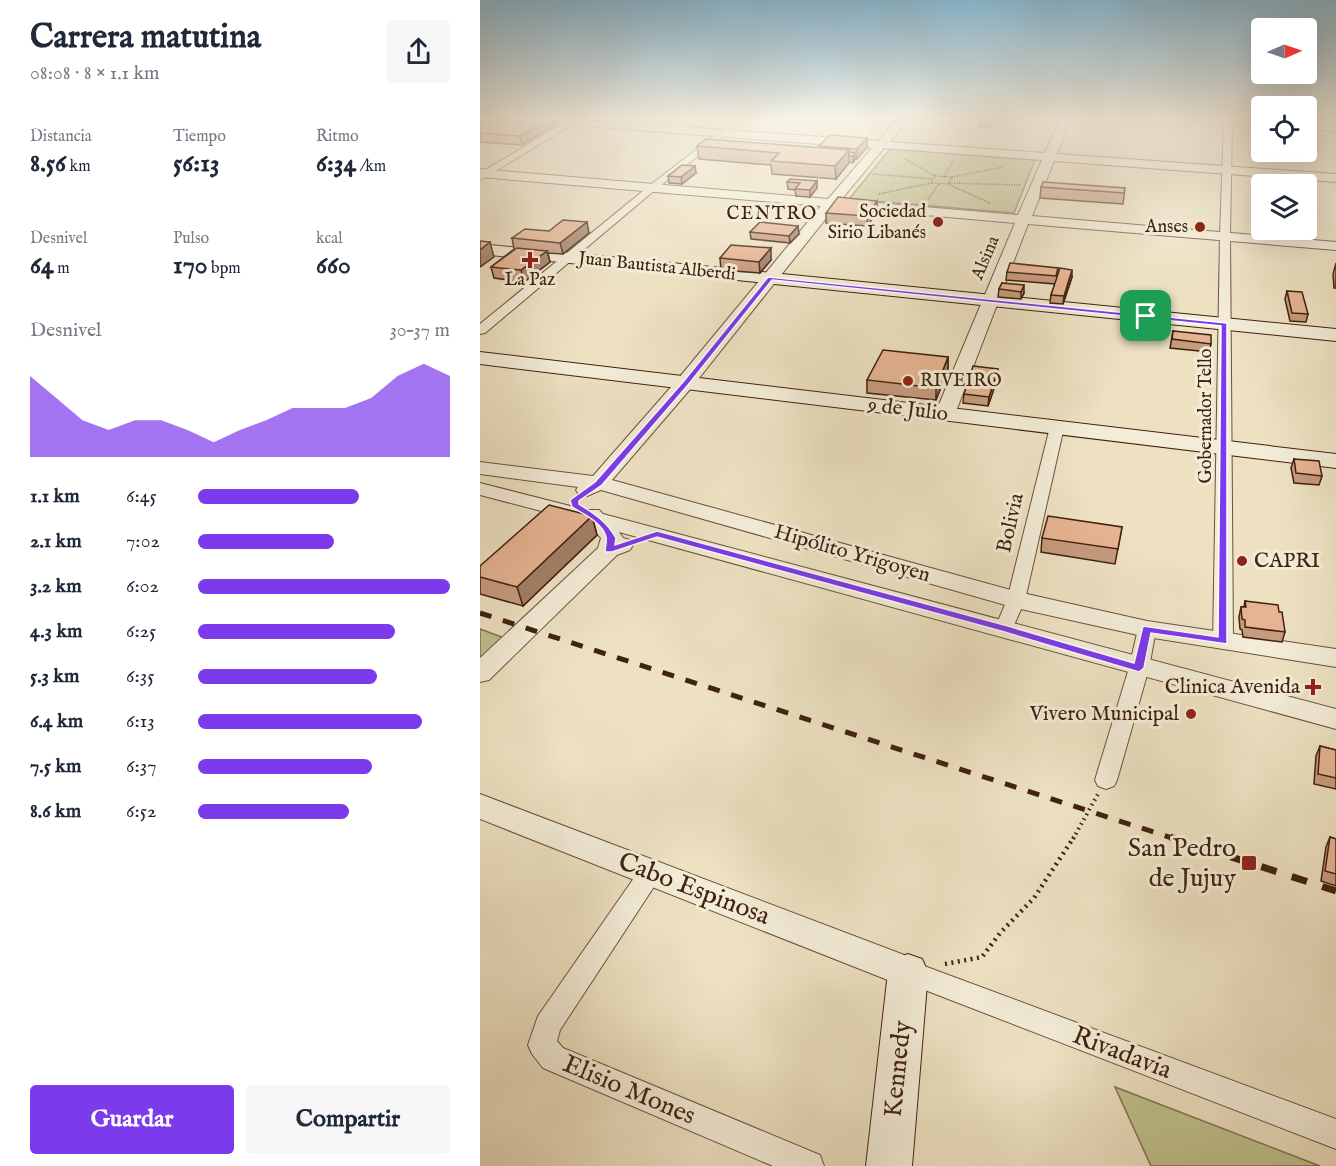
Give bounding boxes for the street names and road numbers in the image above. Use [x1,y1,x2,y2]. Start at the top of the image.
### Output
street label: Alsina [966,232,1006,284]
street label: Juan Bautista Alberdi [575,247,737,287]
street label: Gobernador Tello [1195,348,1218,483]
street label: 9 de Julio [865,392,950,428]
street label: Bolivia [991,490,1031,555]
street label: Hipólito Yrigoyen [771,519,933,589]
street label: Cabo Espinosa [614,845,775,933]
street label: Kennedy [877,1019,919,1119]
street label: Rivadavia [1068,1019,1177,1087]
street label: Elisio Mones [558,1047,700,1133]

